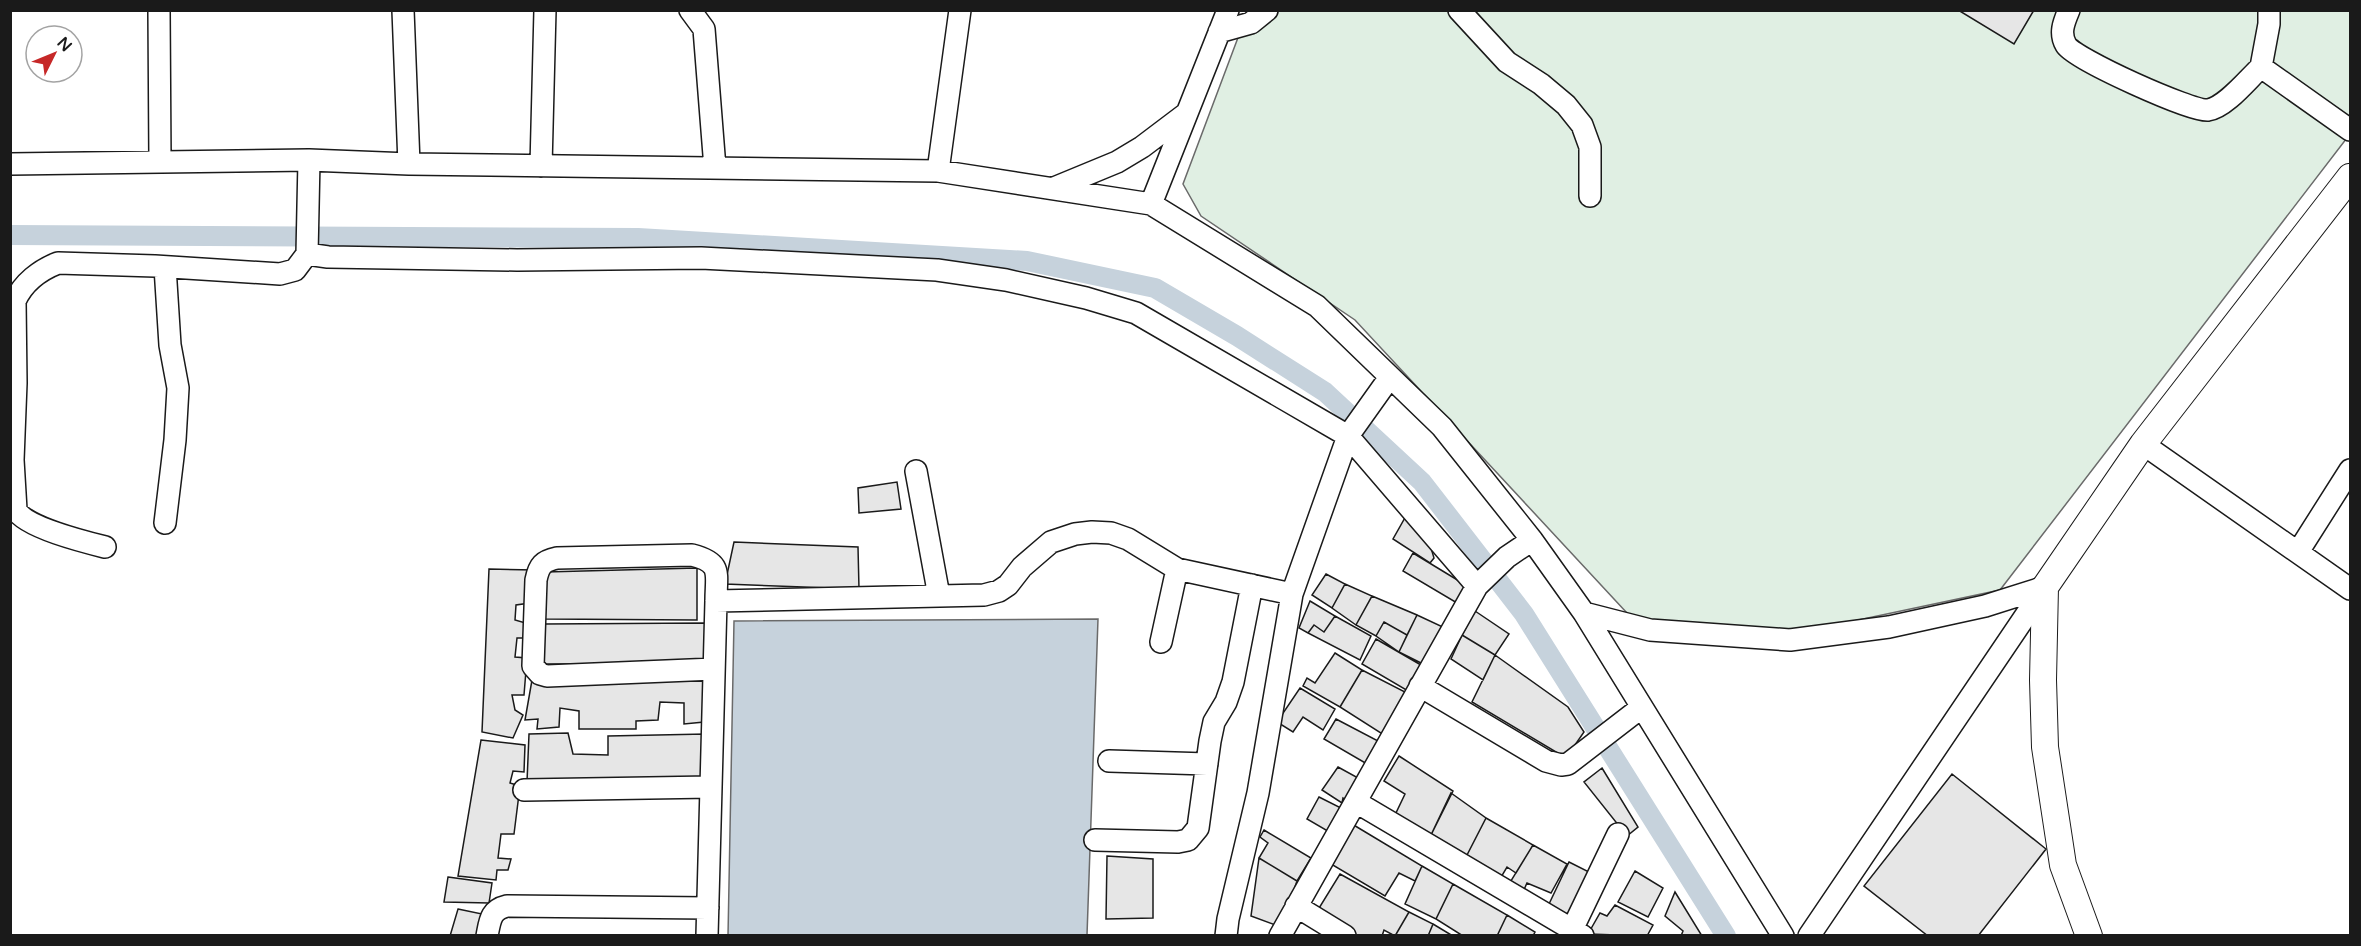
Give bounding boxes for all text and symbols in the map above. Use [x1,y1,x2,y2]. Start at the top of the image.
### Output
north arrow [24,24,84,84]
text: N [53,33,76,56]

